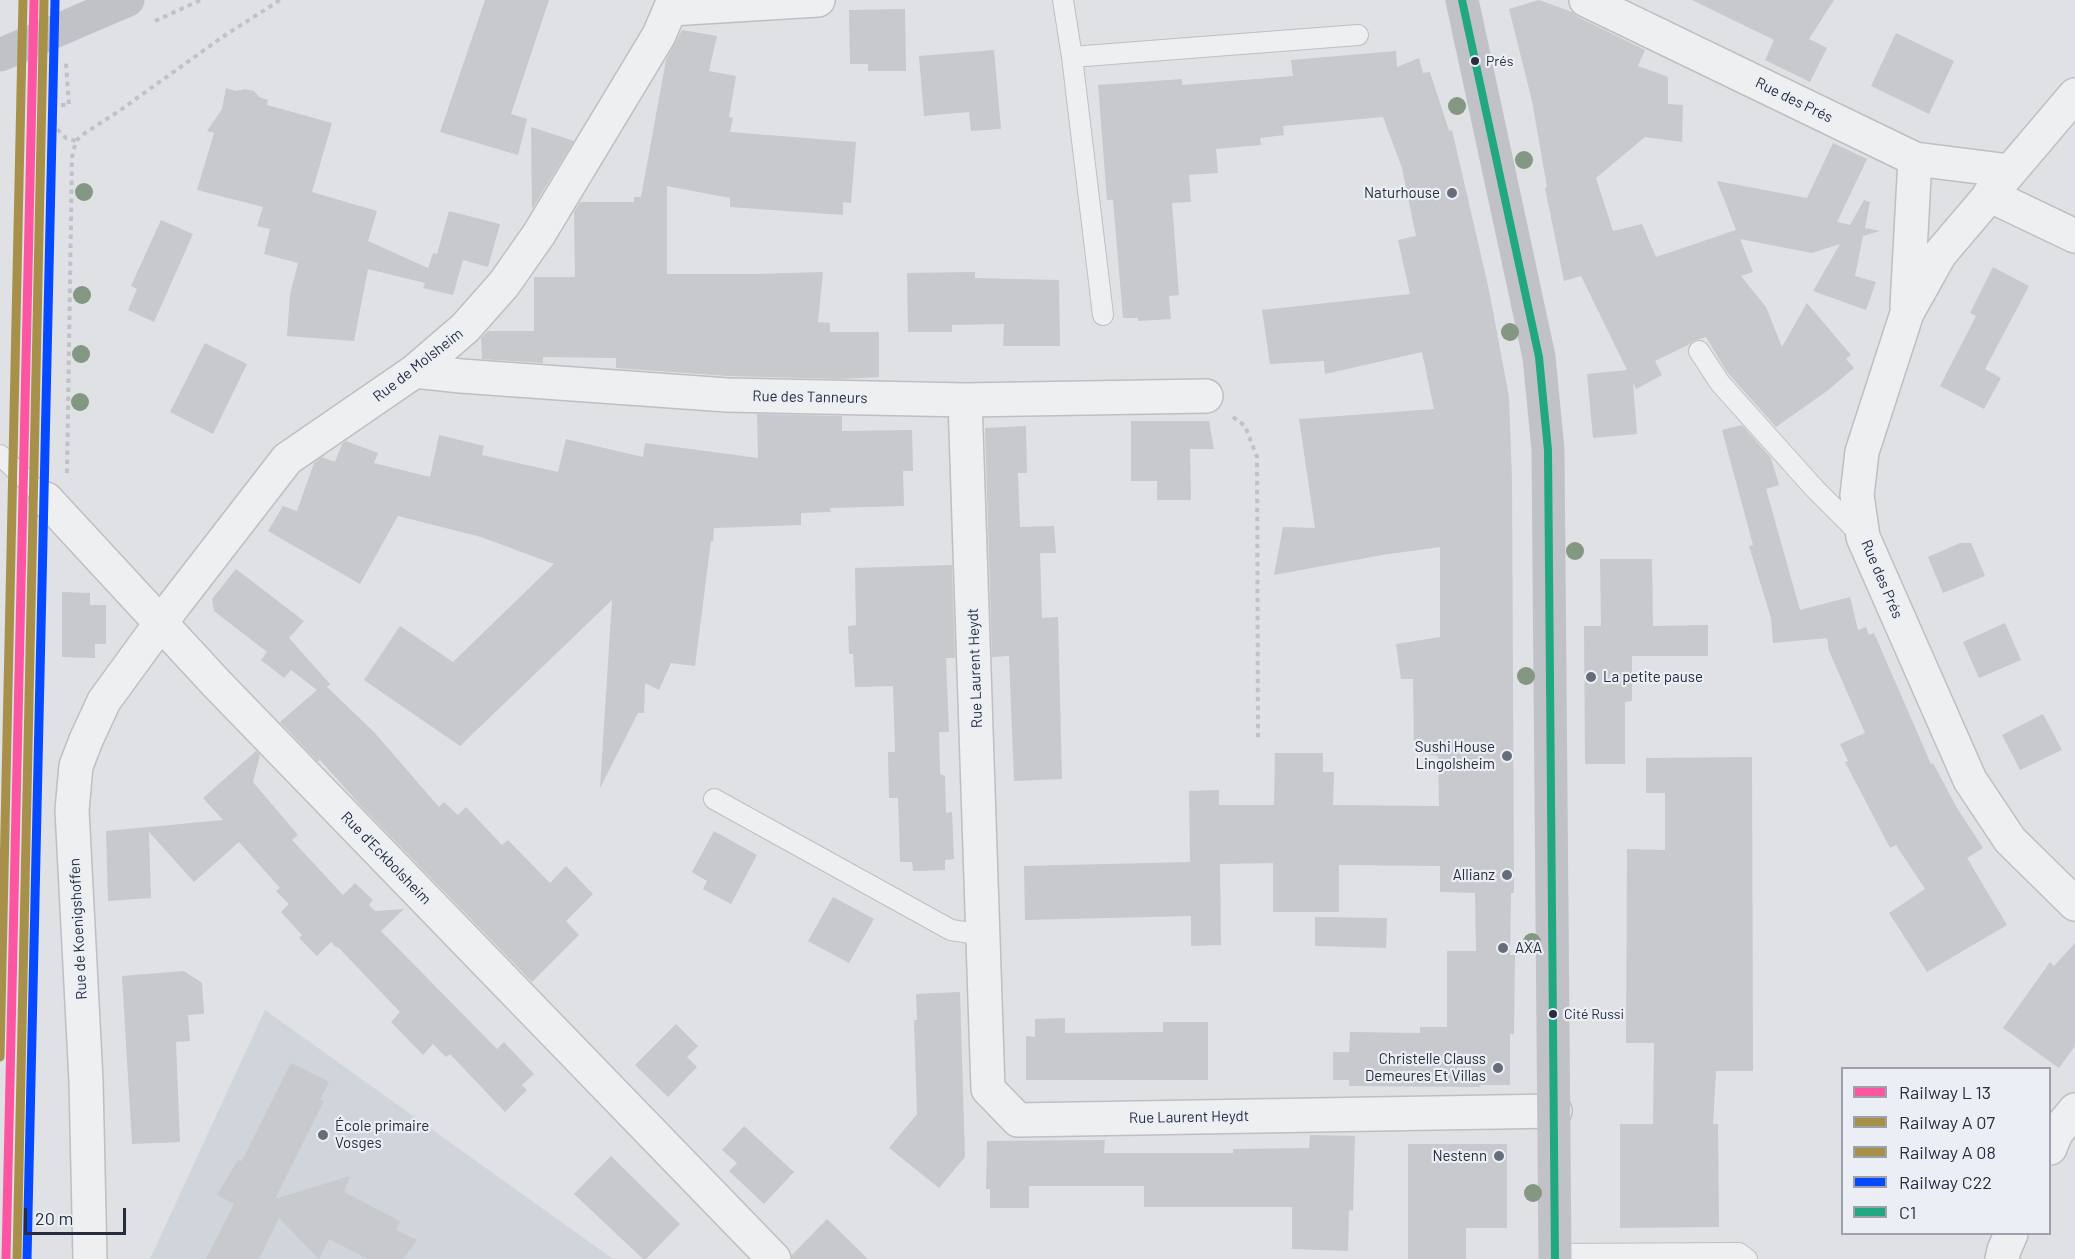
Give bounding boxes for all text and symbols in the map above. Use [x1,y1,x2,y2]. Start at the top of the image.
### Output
place label: Prés [1486,53,1513,69]
marker: Prés [1469,55,1481,67]
street label: Rue des Prés [1752,74,1836,126]
place label: Naturhouse [1364,184,1440,202]
marker: Naturhouse [1445,186,1459,200]
street label: Rue de Molsheim [369,324,467,406]
street label: Rue des Tanneurs [752,387,868,407]
street label: Rue des Prés [1857,537,1907,621]
street label: Rue Laurent Heydt [964,608,986,728]
place label: La petite pause [1603,668,1703,686]
marker: La petite pause [1584,670,1598,684]
place label: Sushi House Lingolsheim [1415,738,1495,773]
marker: Sushi House Lingolsheim [1500,749,1514,763]
street label: Rue d'Eckbolsheim [337,808,435,908]
street label: Rue de Koenigshoffen [65,858,91,1000]
place label: Allianz [1453,866,1495,884]
marker: Allianz [1500,868,1514,882]
place label: AXA [1515,939,1542,957]
marker: AXA [1496,941,1510,955]
place label: Cité Russi [1564,1006,1624,1022]
marker: Cité Russi [1547,1008,1559,1020]
place label: Christelle Clauss Demeures Et Villas [1365,1050,1486,1085]
marker: Christelle Clauss Demeures Et Villas [1491,1061,1505,1075]
legend [1841,1067,2051,1235]
text: Railway L 13 [1899,1081,1991,1103]
street label: Rue Laurent Heydt [1129,1107,1249,1127]
text: Railway A 07 [1899,1111,1995,1133]
place label: École primaire Vosges [335,1117,429,1152]
marker: École primaire Vosges [316,1128,330,1142]
text: Railway A 08 [1899,1141,1996,1163]
place label: Nestenn [1432,1147,1487,1165]
marker: Nestenn [1492,1149,1506,1163]
text: Railway C22 [1899,1171,1992,1193]
scale bar [27,1196,129,1234]
text: C1 [1899,1201,1916,1223]
text: 20 m [35,1207,73,1229]

